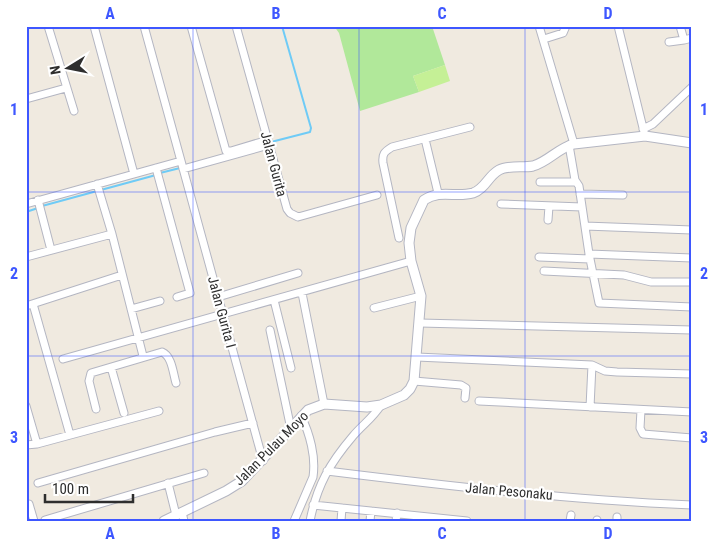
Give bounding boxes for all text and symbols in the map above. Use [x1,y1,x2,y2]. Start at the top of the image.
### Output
text: A [105,4,115,23]
text: B [272,4,281,23]
text: C [437,4,447,23]
text: D [603,4,613,23]
north arrow [42,42,92,92]
text: N [47,65,64,76]
text: 1 [10,100,18,119]
text: 1 [700,100,708,119]
street label: Jalan Gurita [258,130,290,198]
text: 2 [10,264,18,283]
text: 2 [700,264,708,283]
street label: Jalan Gurita I [205,274,239,350]
street label: Jalan Pulau Moyo [231,408,311,488]
text: 3 [10,428,18,447]
text: 3 [700,428,708,447]
scale bar [45,472,132,504]
street label: Jalan Pesonaku [465,479,553,503]
text: 100 m [52,480,89,498]
text: A [105,524,115,543]
text: B [272,524,281,543]
text: C [437,524,447,543]
text: D [603,524,613,543]

